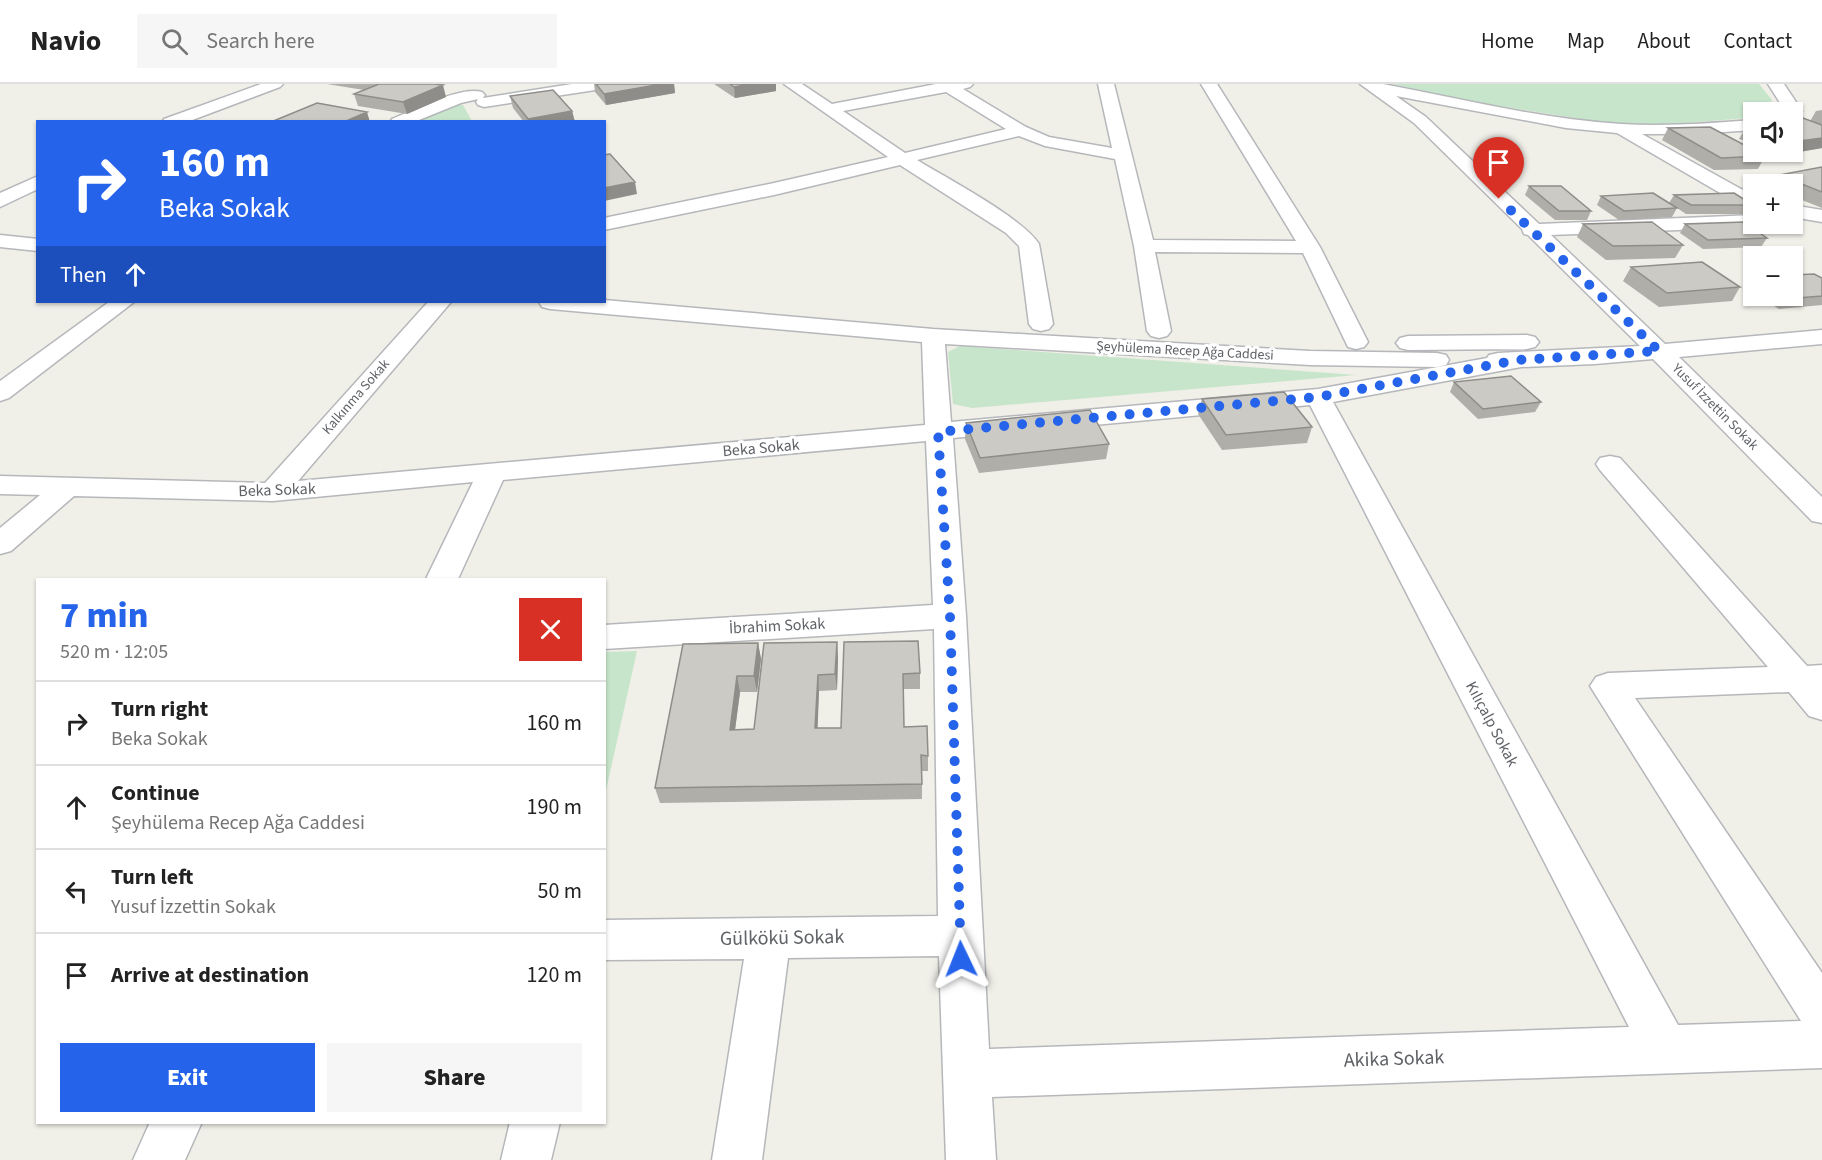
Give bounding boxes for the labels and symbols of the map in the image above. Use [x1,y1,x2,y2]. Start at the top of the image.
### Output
pin [1473,137,1524,199]
street label: Şeyhülema Recep Ağa Caddesi [1096,336,1274,366]
street label: Kalkınma Sokak [318,355,394,439]
street label: Yusuf İzzettin Sokak [1666,358,1763,455]
street label: Beka Sokak [722,434,801,462]
street label: Beka Sokak [238,478,316,502]
street label: İbrahim Sokak [728,612,826,640]
street label: Kılıçalp Sokak [1460,678,1524,771]
street label: Gülkökü Sokak [720,923,845,953]
position arrow [929,927,993,991]
street label: Akika Sokak [1343,1043,1445,1075]

